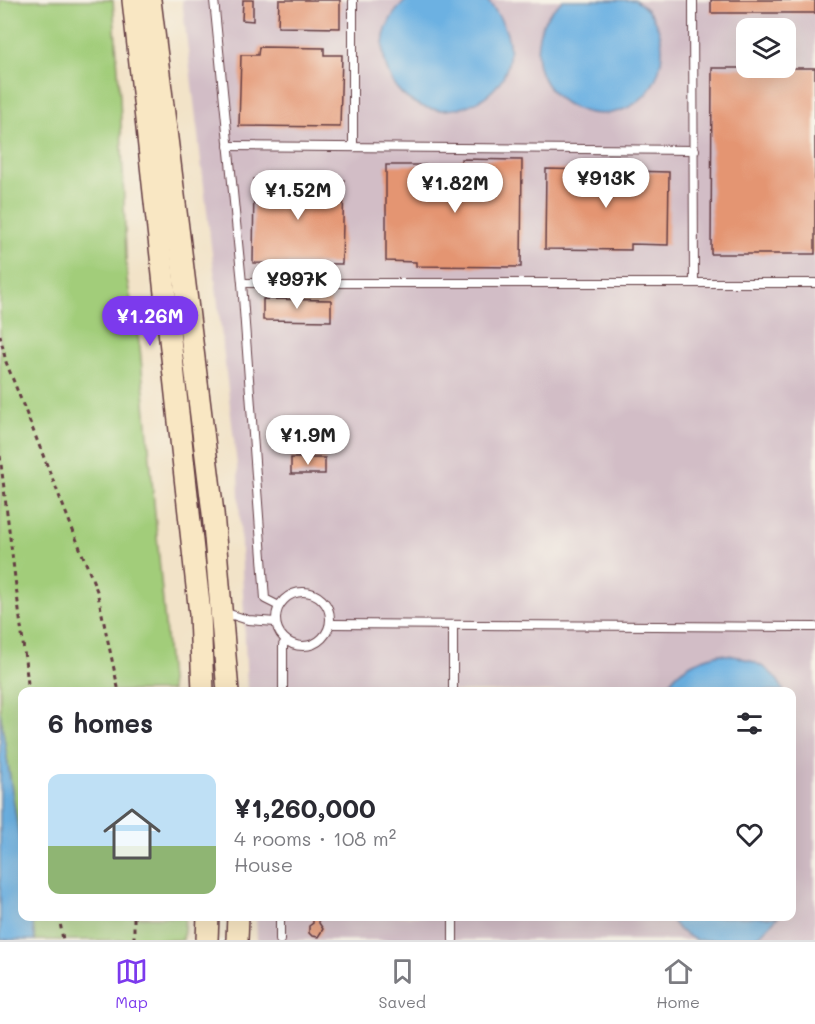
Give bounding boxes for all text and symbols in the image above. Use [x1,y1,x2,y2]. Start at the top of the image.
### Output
map controls [736,18,796,78]
button: layers [736,18,796,78]
pin: ¥913K [564,158,648,209]
pin: ¥1.82M [406,163,504,214]
text: ¥913K [576,164,636,190]
text: ¥1.82M [421,169,489,195]
pin: ¥1.52M [249,170,347,221]
text: ¥1.52M [264,176,332,202]
pin: ¥997K [255,259,339,310]
text: ¥997K [266,265,328,291]
pin: ¥1.26M [101,296,199,347]
text: ¥1.26M [116,302,184,328]
pin: ¥1.9M [266,415,350,466]
text: ¥1.9M [280,421,336,447]
text: 6 homes [48,706,153,740]
icon: filters [733,707,766,740]
text: ¥1,260,000 [234,791,376,825]
icon: home [96,798,168,870]
icon: heart [733,818,766,851]
text: 4 rooms · 108 m² [234,825,396,851]
text: House [234,851,293,877]
tab: Map [115,955,148,1012]
tab: Saved [378,955,426,1012]
tab: Home [656,955,700,1012]

